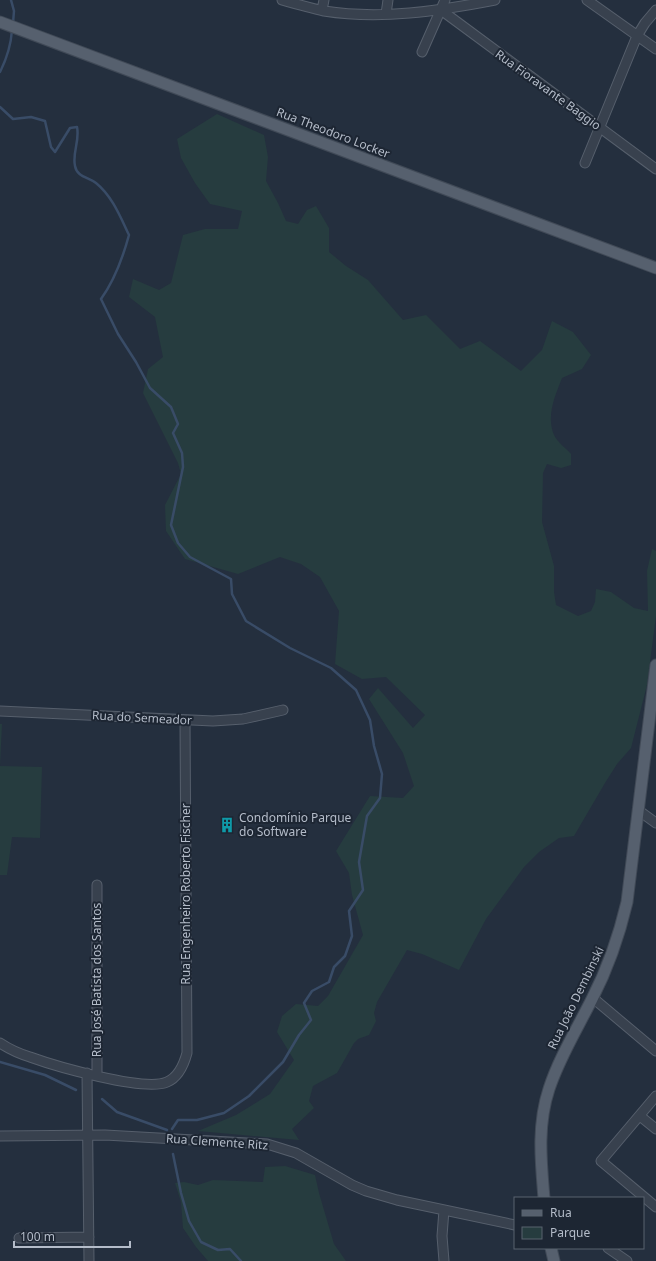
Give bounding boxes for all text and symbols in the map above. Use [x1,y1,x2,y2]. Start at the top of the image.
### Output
street label: Rua Fioravante Baggio [492,45,605,134]
street label: Rua Theodoro Locker [274,103,392,162]
street label: Rua do Semeador [92,706,193,729]
street label: Rua Engenheiro Roberto Fischer [177,803,194,985]
place label: Condomínio Parque do Software [239,809,352,840]
building icon: Condomínio Parque do Software [218,816,236,834]
street label: Rua José Batista dos Santos [88,903,105,1057]
street label: Rua João Dembinski [543,944,608,1052]
street label: Rua Clemente Ritz [165,1129,269,1154]
legend [514,1197,644,1249]
text: Rua [550,1204,572,1221]
scale bar [14,1223,130,1249]
text: Parque [550,1224,591,1241]
text: 100 m [20,1228,55,1245]

